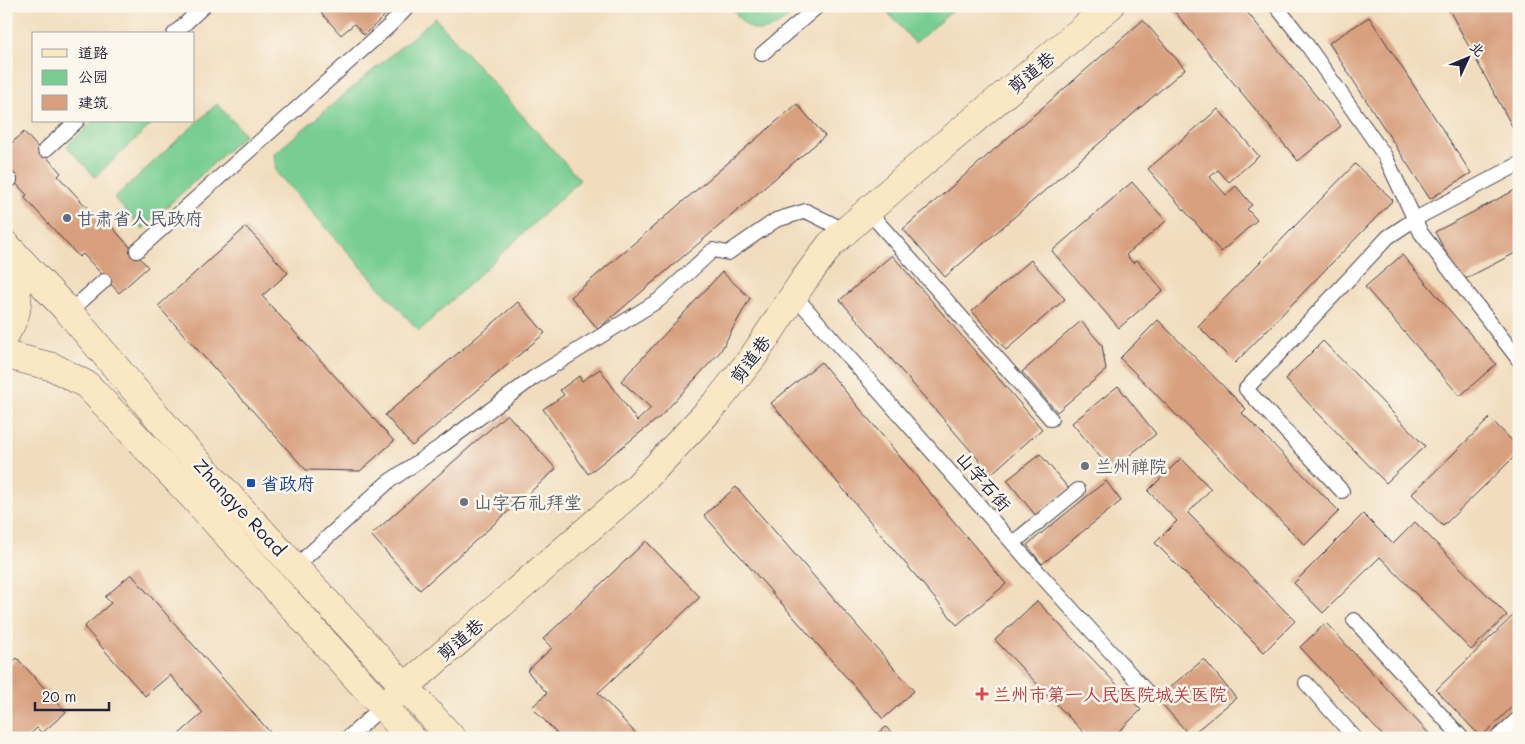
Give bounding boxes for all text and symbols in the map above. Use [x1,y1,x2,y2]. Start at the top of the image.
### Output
legend [32,32,195,122]
north arrow [1442,32,1492,82]
text: 北 [1466,37,1489,60]
text: 道路 [78,42,108,62]
street label: 剪道巷 [1003,45,1059,99]
text: 公园 [78,66,108,86]
text: 建筑 [78,92,108,112]
place label: 甘肃省人民政府 [77,206,203,230]
marker: 甘肃省人民政府 [61,212,73,224]
street label: 剪道巷 [724,330,776,388]
street label: 山字石街 [951,446,1017,516]
street label: Zhangye Road [189,453,291,561]
place label: 兰州禅院 [1095,454,1167,478]
marker: 兰州禅院 [1079,460,1091,472]
place label: 省政府 [261,471,315,495]
marker: 省政府 [245,477,257,489]
place label: 山字石礼拜堂 [474,490,582,514]
marker: 山字石礼拜堂 [458,496,470,508]
street label: 剪道巷 [432,612,488,666]
scale bar [35,679,109,711]
place label: 兰州市第一人民医院城关医院 [993,682,1227,706]
text: 20 m [42,686,76,706]
marker: 兰州市第一人民医院城关医院 [975,687,989,701]

